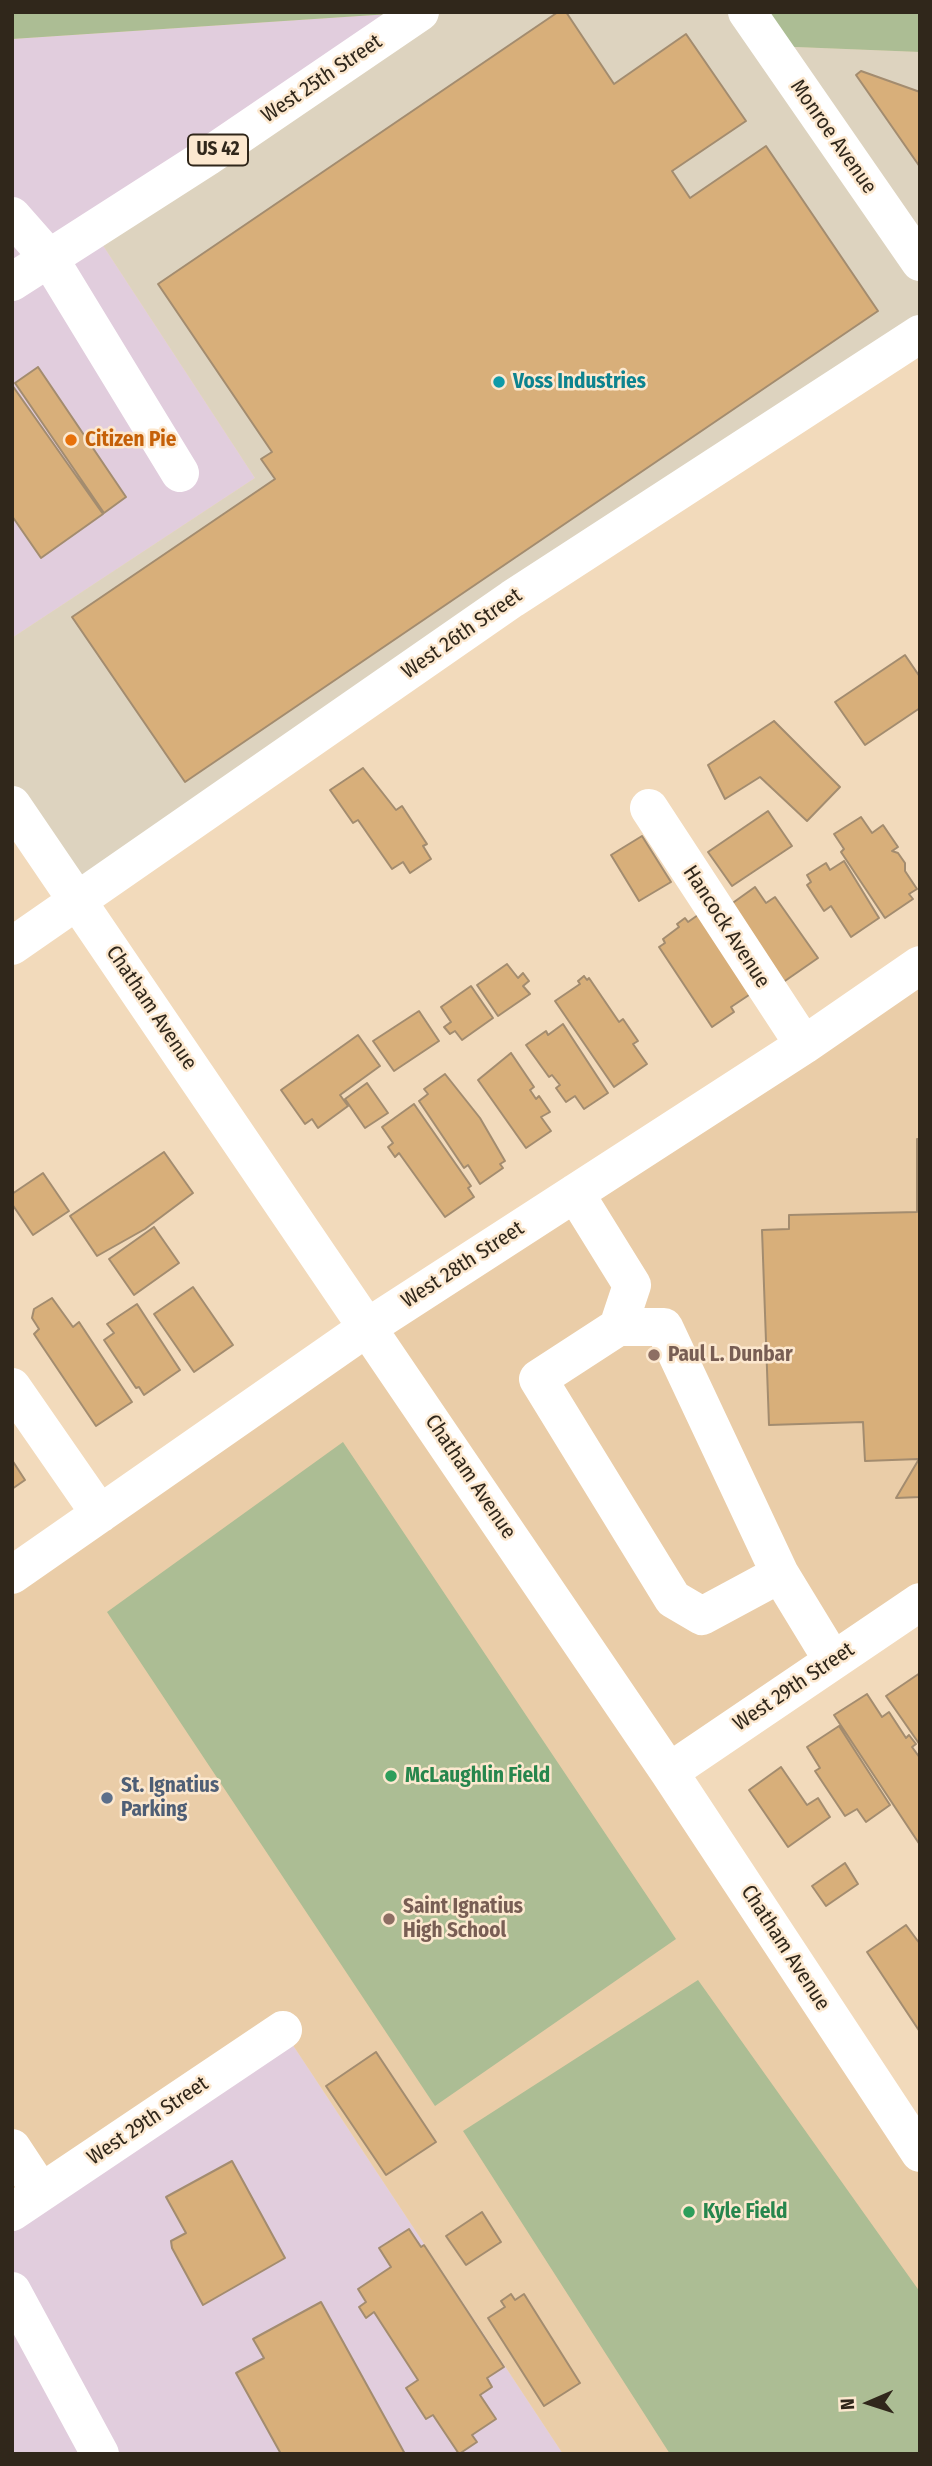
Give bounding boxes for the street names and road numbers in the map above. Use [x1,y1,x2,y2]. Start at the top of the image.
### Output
street label: West 25th Street [257,29,387,129]
street label: Monroe Avenue [784,75,882,199]
road number: US 42 [188,134,248,166]
street label: West 26th Street [397,583,527,685]
street label: Hancock Avenue [677,861,775,993]
street label: Chatham Avenue [100,941,202,1075]
street label: West 28th Street [397,1216,529,1314]
street label: Chatham Avenue [419,1410,521,1544]
street label: West 29th Street [729,1637,859,1737]
street label: Chatham Avenue [735,1881,835,2015]
street label: West 29th Street [83,2071,213,2171]

